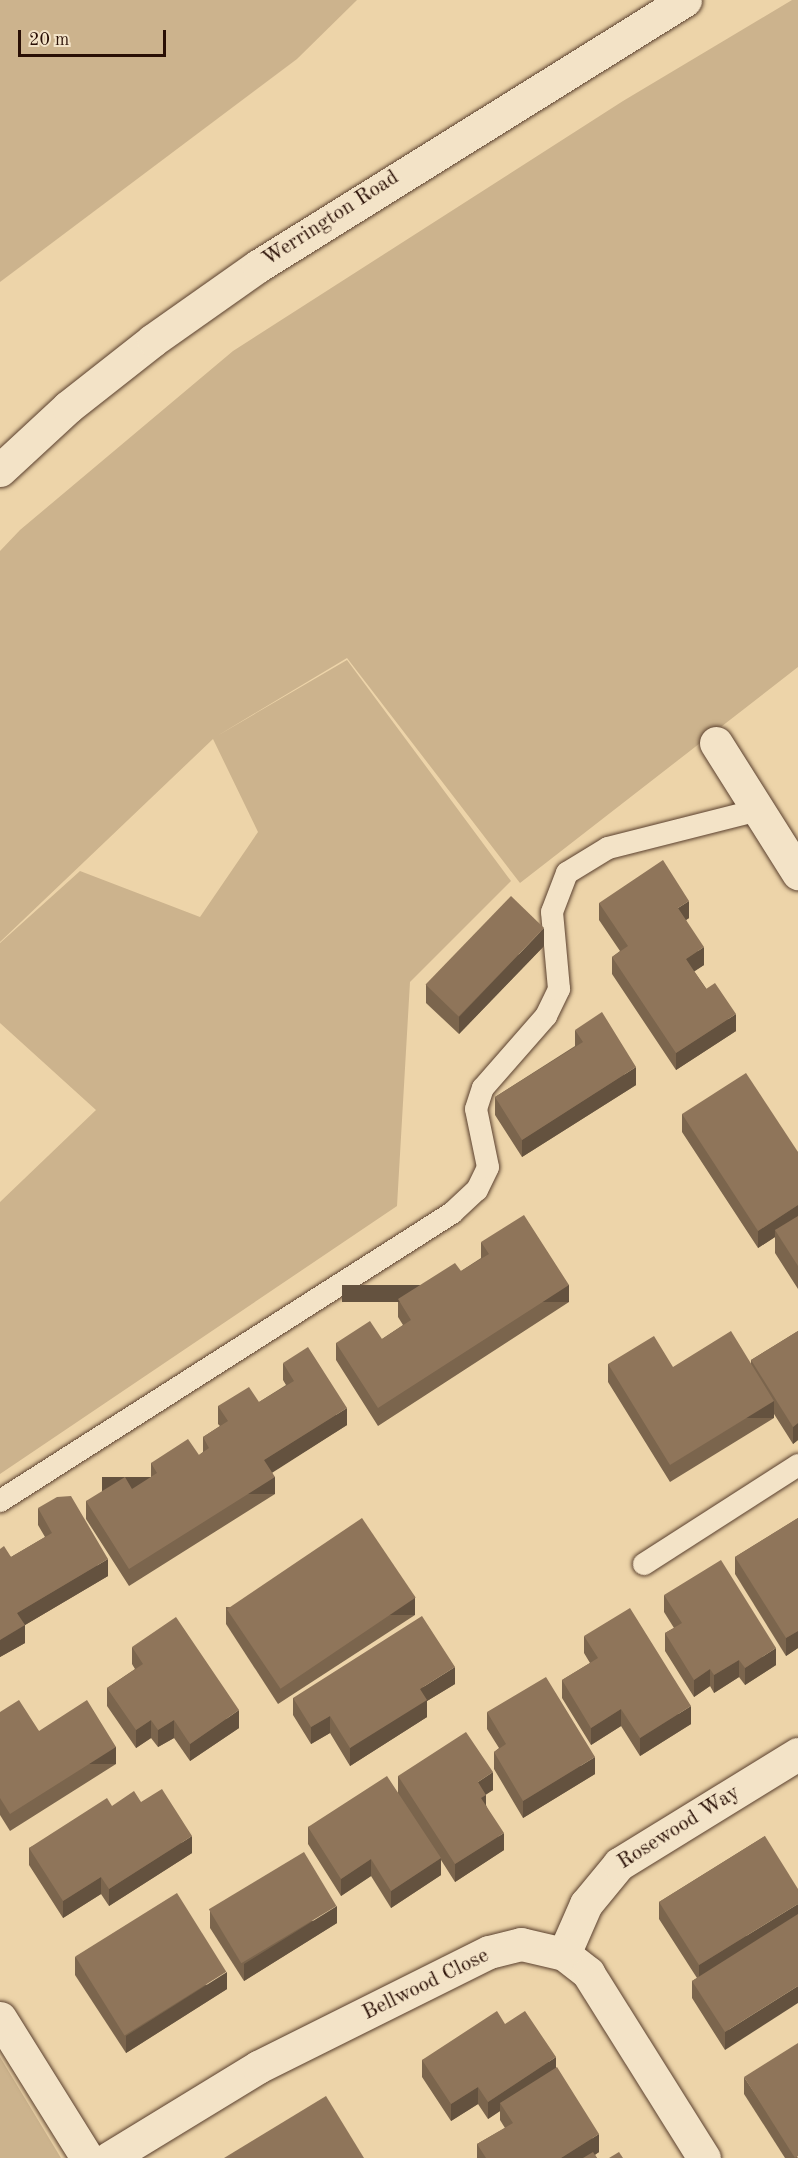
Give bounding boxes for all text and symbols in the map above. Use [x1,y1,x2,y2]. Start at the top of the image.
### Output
scale bar [21,18,170,56]
text: 20 m [29,31,69,49]
street label: Werrington Road [258,166,404,272]
street label: Rosewood Way [613,1780,745,1876]
street label: Bellwood Close [359,1944,493,2026]

